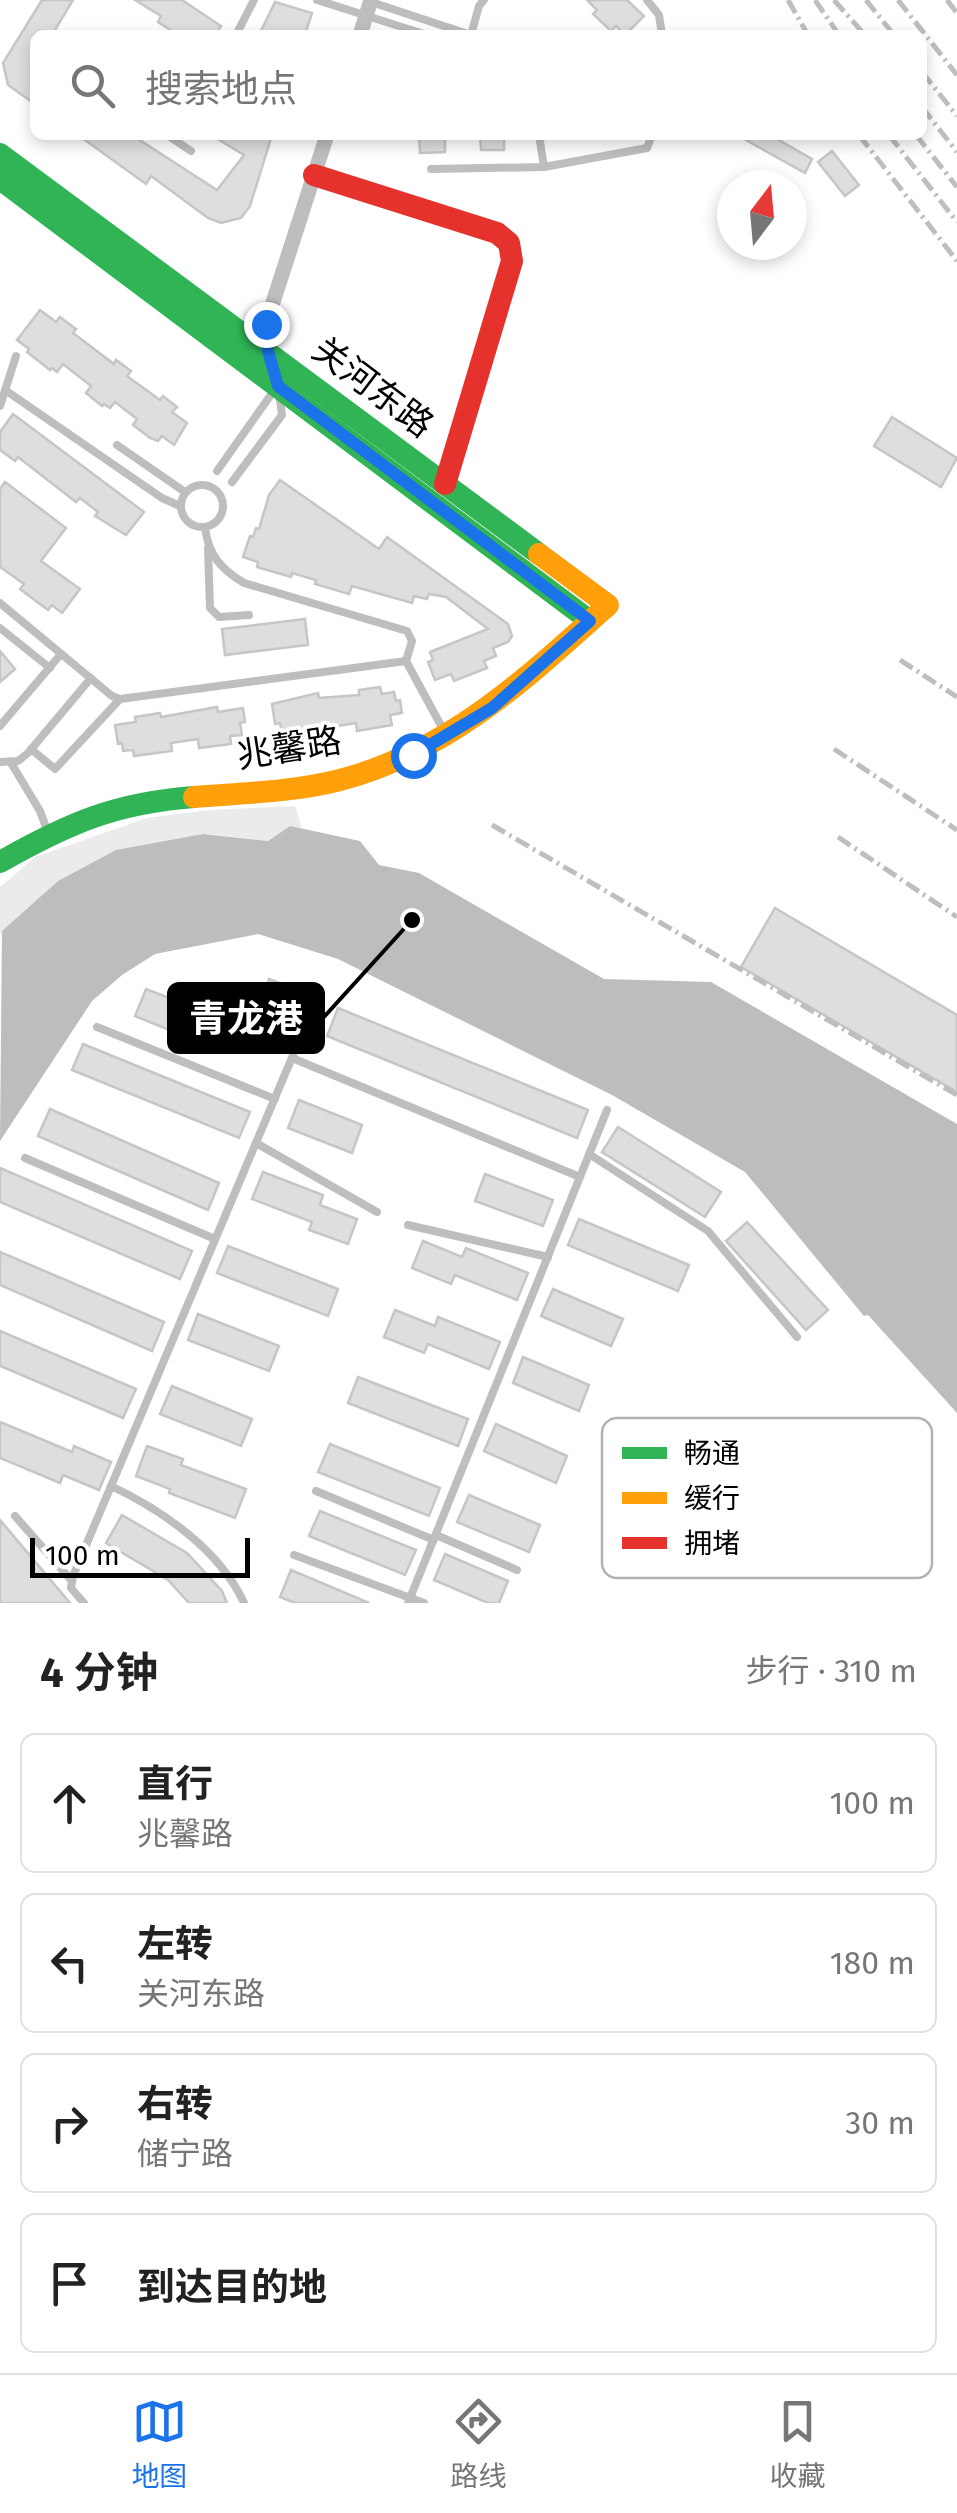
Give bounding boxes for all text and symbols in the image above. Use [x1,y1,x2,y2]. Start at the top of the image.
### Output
search box [30,30,927,140]
icon: search [65,58,120,113]
text: 搜索地点 [145,66,297,112]
north arrow [717,170,807,260]
route end [244,302,290,348]
street label: 关河东路 [304,328,442,446]
street label: 兆馨路 [234,719,344,777]
route start [391,733,437,779]
callout: 青龙港 [169,984,323,1052]
text: 青龙港 [189,996,303,1042]
legend [602,1418,932,1578]
text: 畅通 [684,1437,740,1470]
text: 缓行 [684,1482,740,1515]
text: 拥堵 [684,1527,740,1560]
scale bar [30,1533,250,1578]
text: 100 m [45,1539,120,1572]
text: 4 分钟 [40,1648,158,1698]
text: 步行 · 310 m [746,1652,917,1690]
text: 直行 [137,1761,213,1807]
icon: ahead [42,1776,97,1831]
text: 100 m [830,1784,915,1822]
text: 兆馨路 [137,1815,233,1853]
text: 左转 [137,1921,213,1967]
icon: left [42,1936,97,1991]
text: 180 m [830,1944,915,1982]
text: 关河东路 [137,1975,265,2013]
text: 右转 [137,2081,213,2127]
icon: right [42,2096,97,2151]
text: 30 m [845,2104,915,2142]
text: 储宁路 [137,2135,233,2173]
icon: arrive [42,2256,97,2311]
text: 到达目的地 [137,2264,327,2310]
tab: 地图 [131,2394,188,2494]
tab: 路线 [450,2394,507,2494]
tab: 收藏 [769,2394,826,2494]

